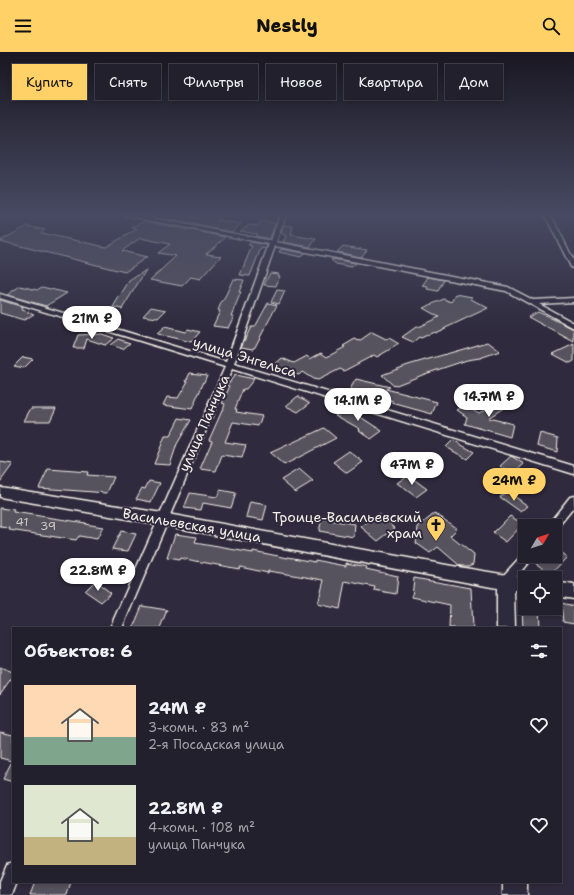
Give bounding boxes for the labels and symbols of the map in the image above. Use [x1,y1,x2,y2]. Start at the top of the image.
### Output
pin: 21M ₽ [64,306,120,340]
street label: улица Энгельса [191,333,299,381]
street label: улица Панчука [174,371,234,474]
pin: 14.7M ₽ [452,384,526,418]
pin: 14.1M ₽ [321,388,395,422]
pin: 47M ₽ [384,452,440,486]
pin: 24M ₽ [486,468,542,502]
street label: Васильевская улица [121,504,263,546]
place label: Троице-Васильевский храм [272,508,422,542]
house number: 41 [16,514,28,530]
church icon: Троице-Васильевский храм [425,514,447,542]
house number: 39 [40,518,56,534]
north arrow [518,519,562,563]
pin: 22.8M ₽ [61,558,135,592]

